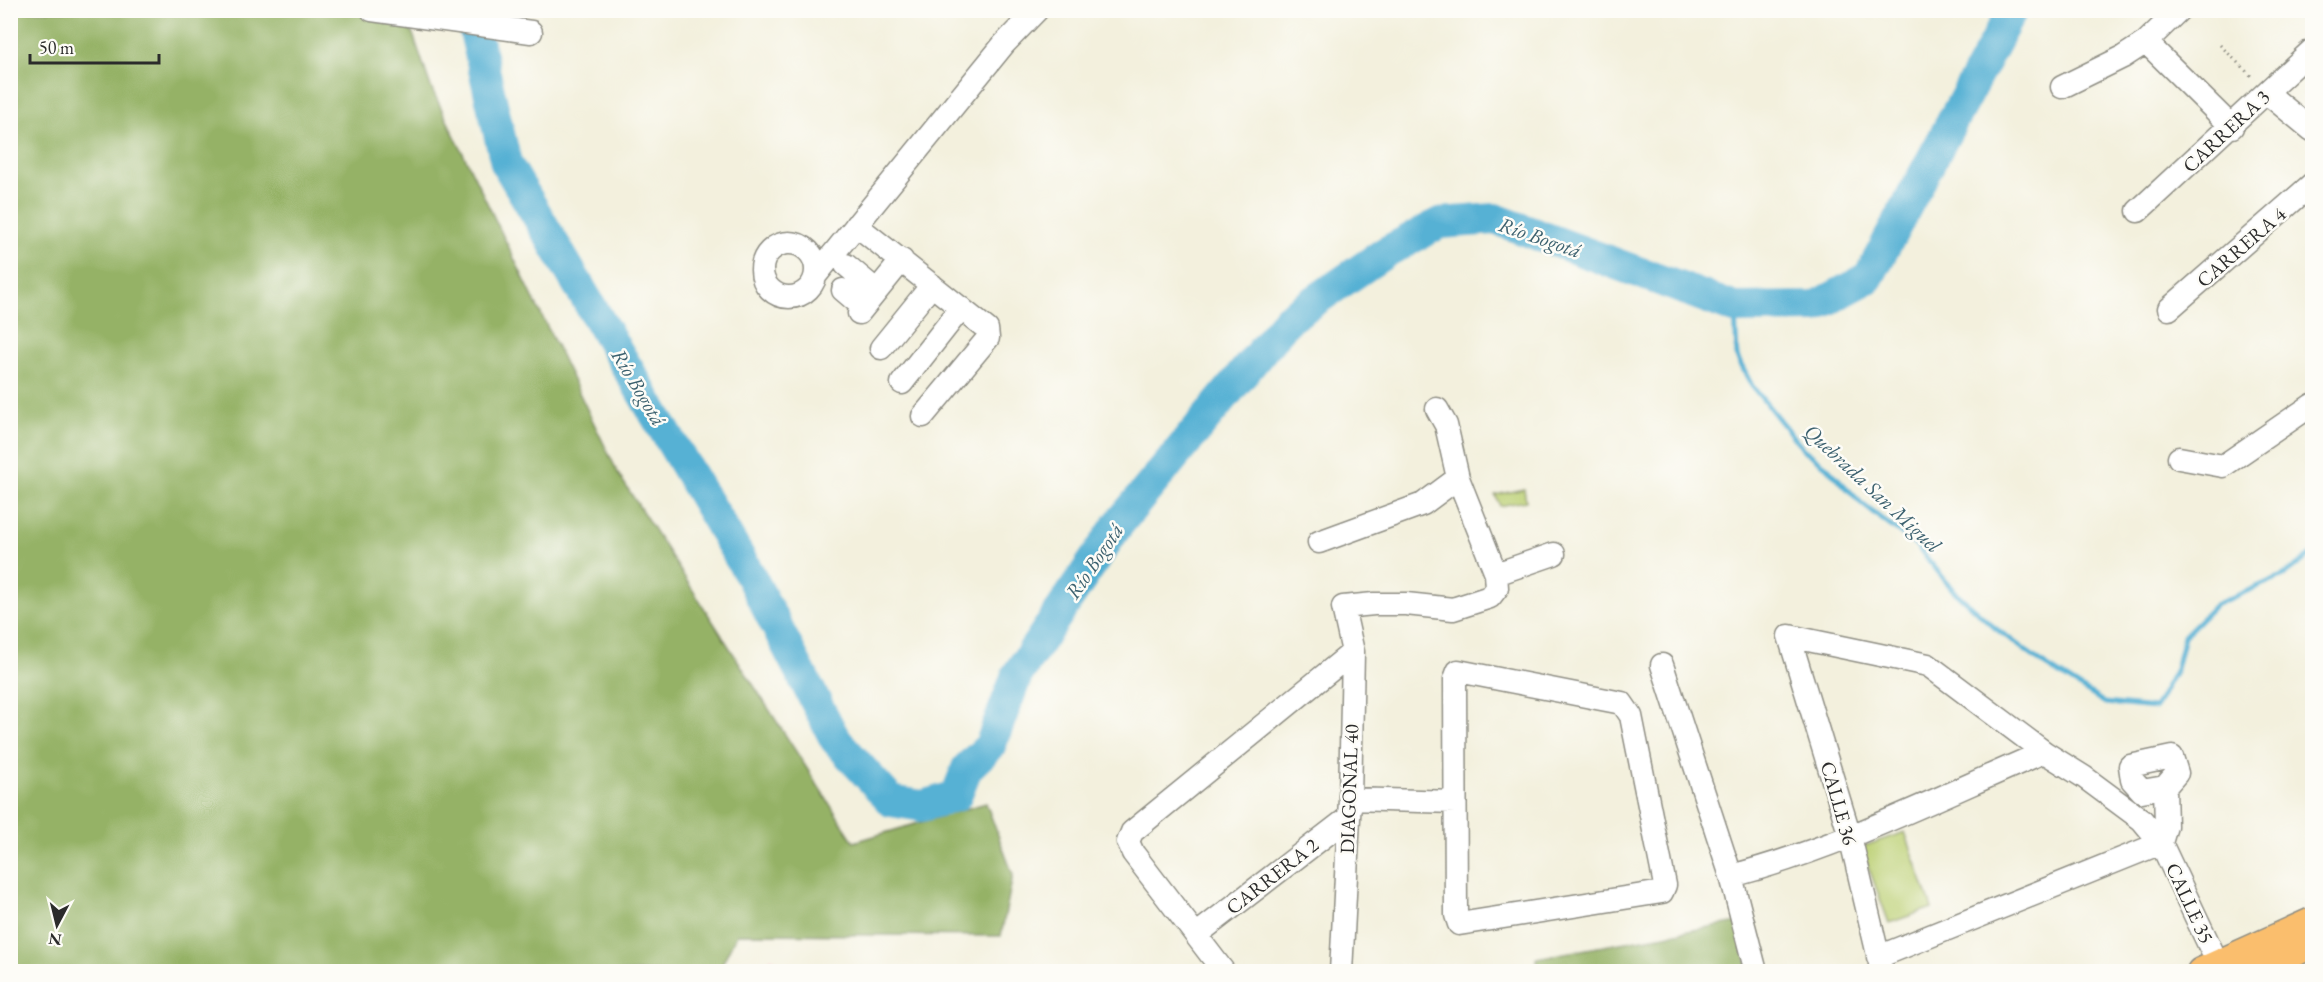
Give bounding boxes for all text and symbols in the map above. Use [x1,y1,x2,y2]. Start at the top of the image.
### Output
scale bar [30,27,159,65]
text: 50 m [39,36,74,59]
street label: CARRERA 3 [2177,84,2275,178]
street label: CARRERA 4 [2191,201,2291,293]
water label: Río Bogotá [1495,210,1585,264]
water label: Río Bogotá [605,343,673,431]
water label: Quebrada San Miguel [1799,418,1948,559]
water label: Río Bogotá [1059,517,1129,604]
street label: DIAGONAL 40 [1334,723,1364,854]
street label: CALLE 36 [1815,758,1863,848]
street label: CARRERA 2 [1221,832,1324,920]
street label: CALLE 35 [2160,859,2220,947]
north arrow [27,895,87,955]
text: N [47,928,63,951]

